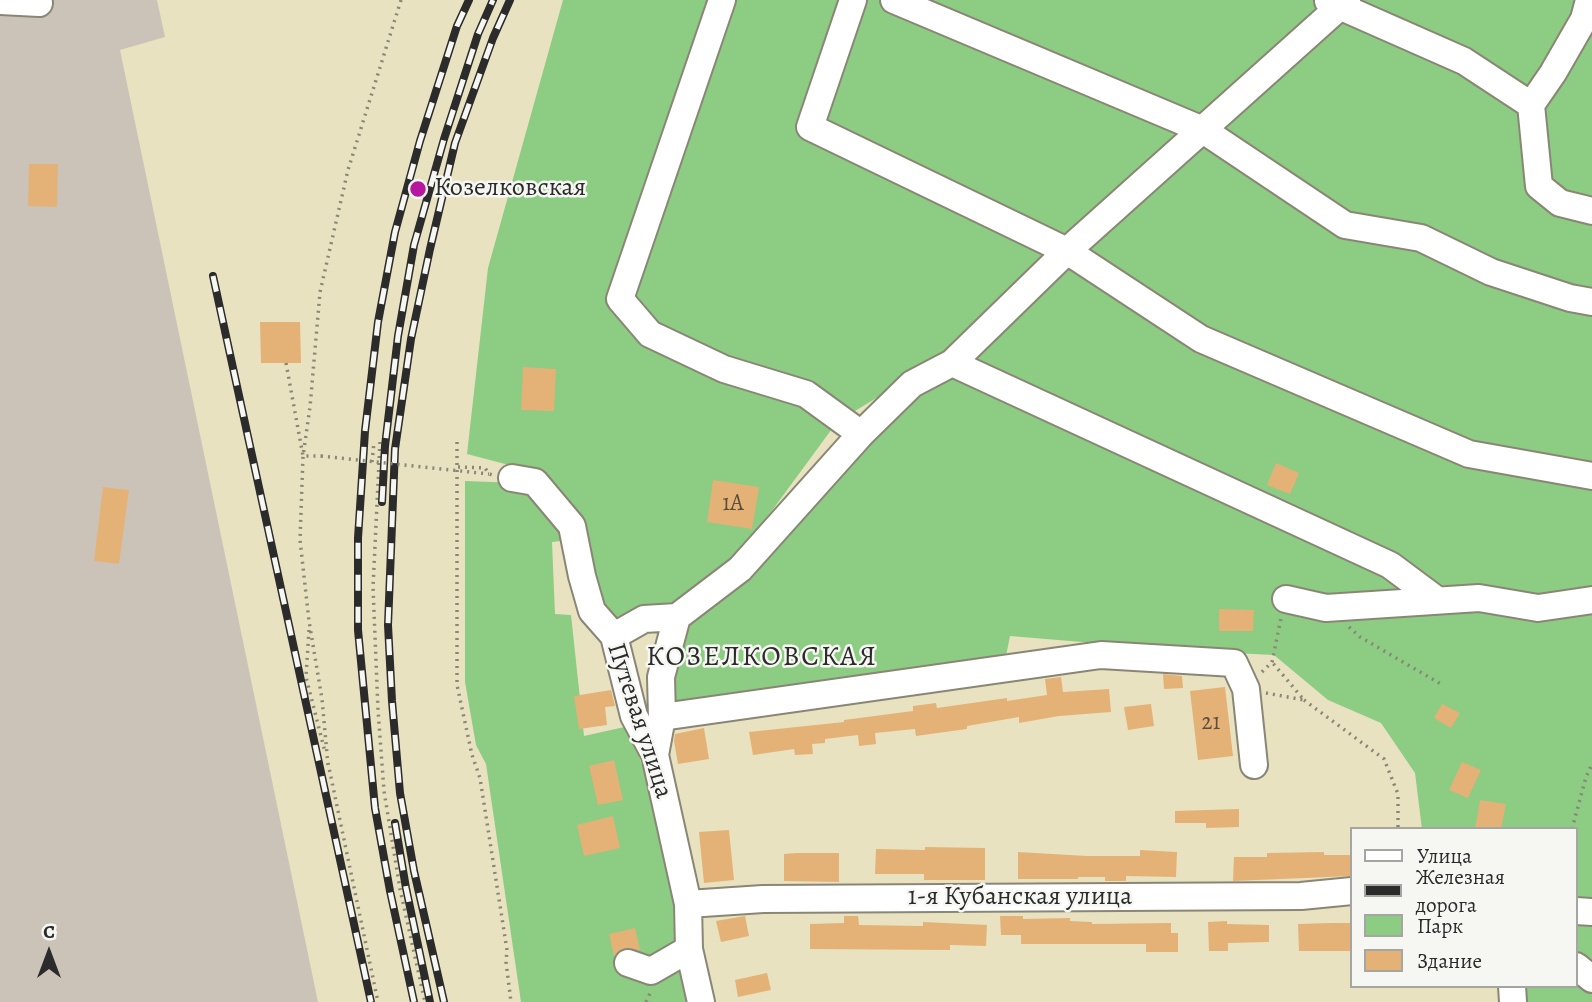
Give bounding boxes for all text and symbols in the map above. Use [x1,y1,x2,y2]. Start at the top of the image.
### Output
place label: Козелковская [434,173,586,205]
marker: Козелковская [408,179,428,199]
house number: 1А [722,490,744,518]
street label: Путевая улица [599,639,679,803]
district label: КОЗЕЛКОВСКАЯ [648,641,876,675]
house number: 21 [1202,709,1220,737]
legend [1350,827,1578,988]
text: Улица [1417,842,1472,870]
text: Железная дорога [1416,863,1505,919]
street label: 1-я Кубанская улица [908,882,1132,914]
text: Парк [1417,912,1463,940]
north arrow [14,918,84,988]
text: С [43,919,55,945]
text: Здание [1417,947,1482,975]

